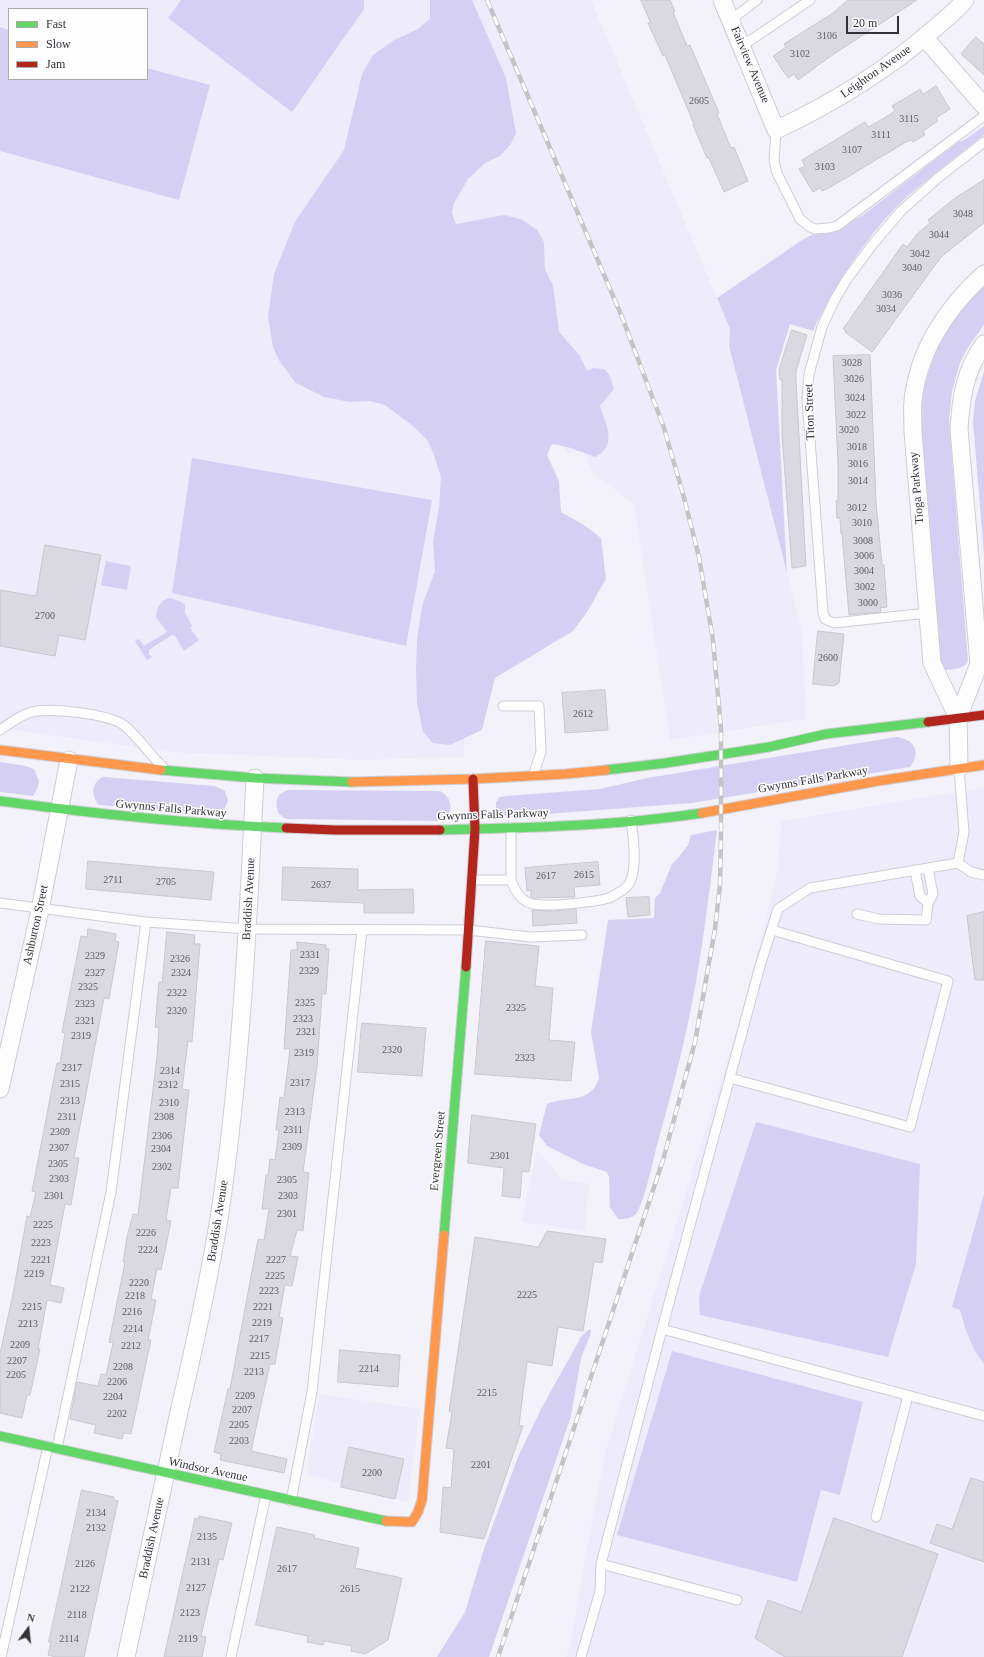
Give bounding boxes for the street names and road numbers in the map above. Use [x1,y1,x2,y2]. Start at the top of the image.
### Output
street label: Fairview Avenue [727,24,773,106]
street label: Leighton Avenue [838,42,914,102]
street label: Titon Street [802,383,818,441]
street label: Tioga Parkway [907,451,927,525]
street label: Gwynns Falls Parkway [757,763,869,797]
street label: Gwynns Falls Parkway [115,797,227,821]
street label: Gwynns Falls Parkway [437,806,549,824]
street label: Braddish Avenue [240,857,258,941]
street label: Ashburton Street [20,884,52,966]
street label: Evergreen Street [427,1110,449,1192]
street label: Braddish Avenue [204,1179,232,1263]
street label: Windsor Avenue [167,1455,249,1485]
street label: Braddish Avenue [136,1496,168,1580]

